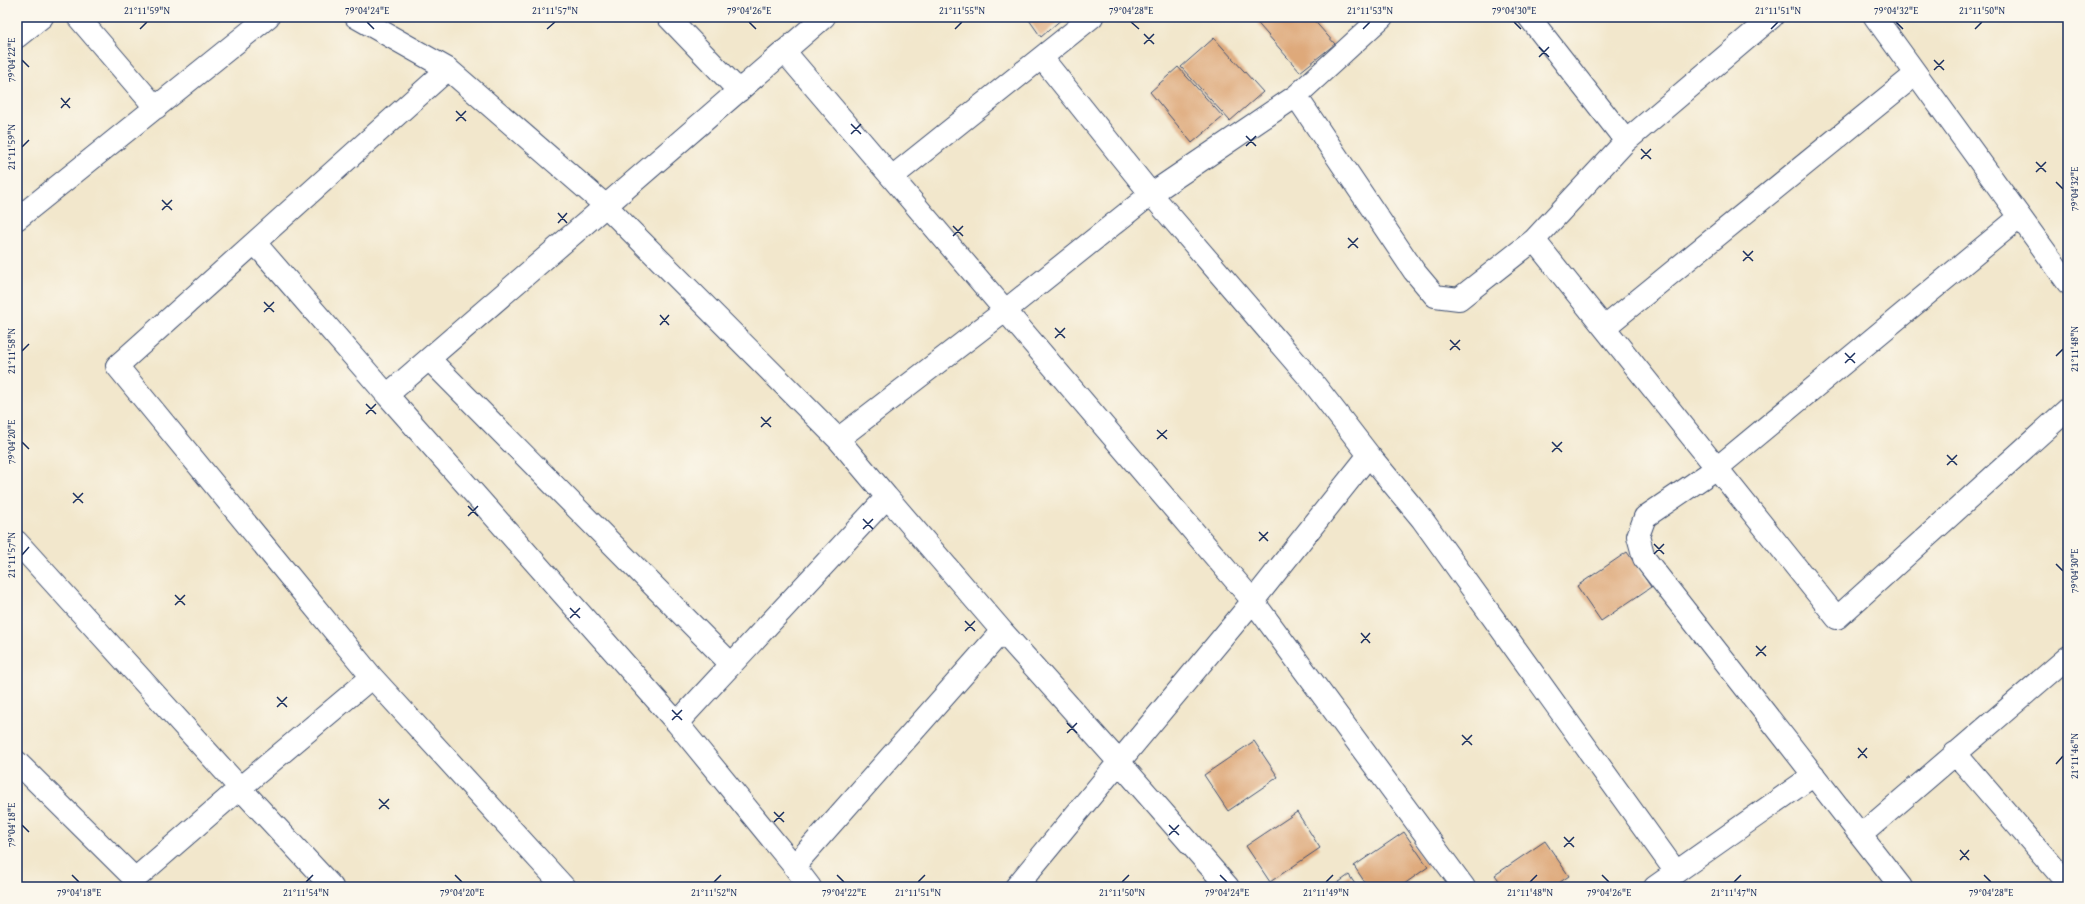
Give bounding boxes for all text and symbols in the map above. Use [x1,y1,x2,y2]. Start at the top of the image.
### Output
text: 21°11'59"N [124,3,170,18]
text: 79°04'24"E [345,3,389,18]
text: 21°11'57"N [532,3,578,18]
text: 79°04'26"E [727,3,771,18]
text: 21°11'55"N [939,3,985,18]
text: 79°04'28"E [1109,3,1153,18]
text: 21°11'53"N [1347,3,1393,18]
text: 79°04'30"E [1492,3,1536,18]
text: 21°11'51"N [1755,3,1801,18]
text: 79°04'32"E [1874,3,1918,18]
text: 21°11'50"N [1959,3,2005,18]
text: 79°04'22"E [4,38,19,82]
text: 21°11'59"N [4,124,19,170]
text: 79°04'32"E [2067,167,2082,211]
text: 21°11'48"N [2067,326,2082,372]
text: 21°11'58"N [4,328,19,374]
text: 79°04'20"E [4,420,19,464]
text: 21°11'57"N [4,532,19,578]
text: 79°04'30"E [2067,549,2082,593]
text: 21°11'46"N [2067,733,2082,779]
text: 79°04'18"E [4,803,19,847]
text: 79°04'18"E [57,885,101,900]
text: 21°11'54"N [283,885,329,900]
text: 79°04'20"E [440,885,484,900]
text: 21°11'52"N [691,885,737,900]
text: 79°04'22"E [822,885,866,900]
text: 21°11'51"N [895,885,941,900]
text: 21°11'50"N [1099,885,1145,900]
text: 79°04'24"E [1205,885,1249,900]
text: 21°11'49"N [1303,885,1349,900]
text: 21°11'48"N [1507,885,1553,900]
text: 79°04'26"E [1587,885,1631,900]
text: 21°11'47"N [1711,885,1757,900]
text: 79°04'28"E [1969,885,2013,900]

